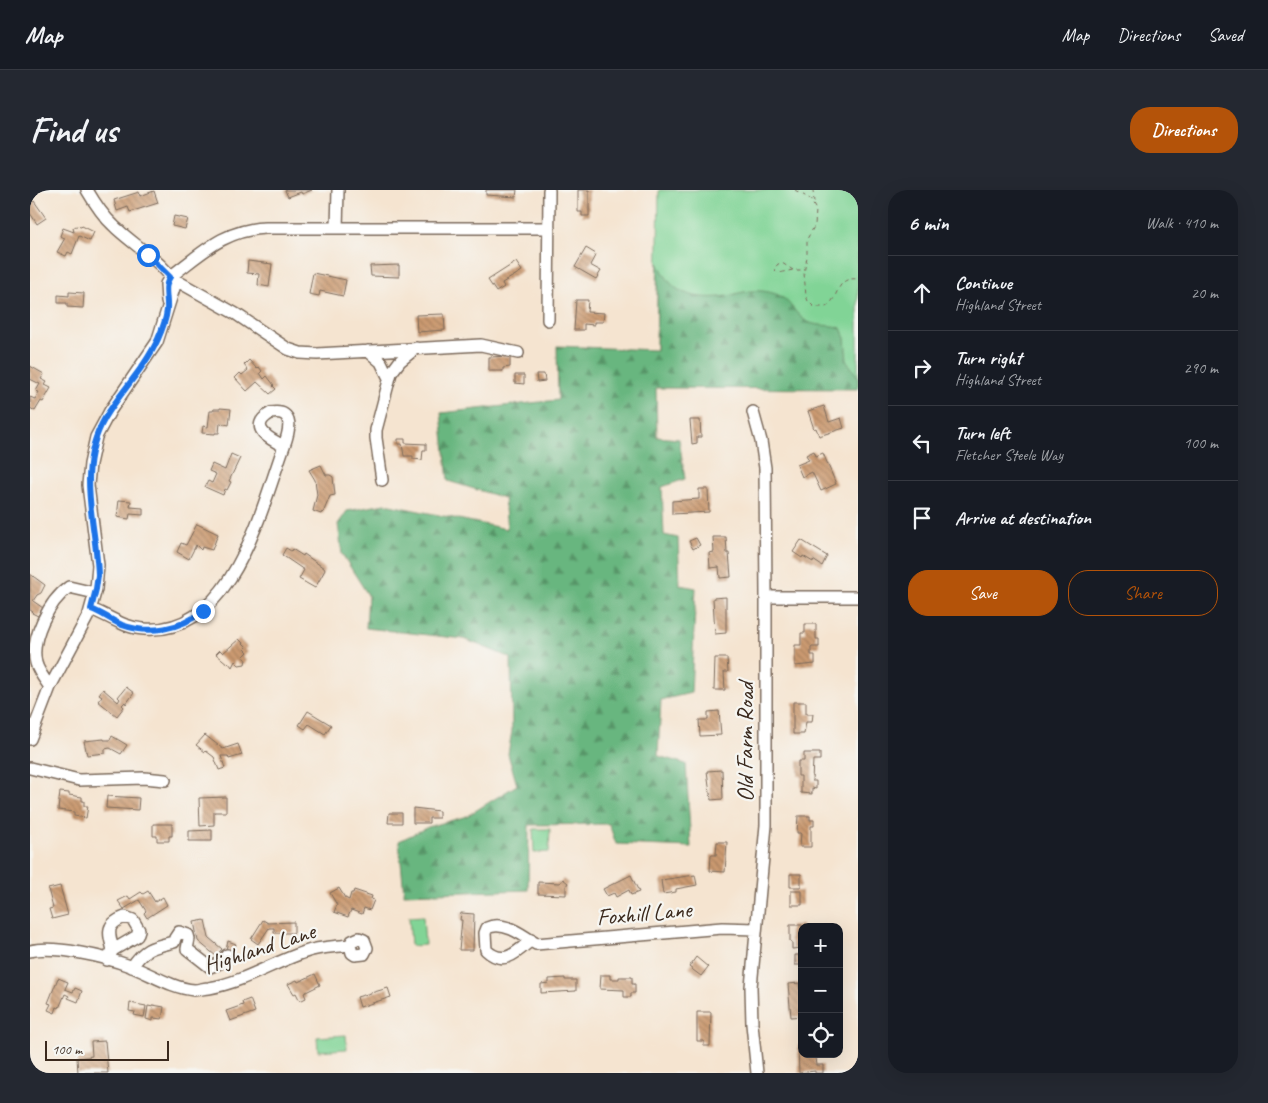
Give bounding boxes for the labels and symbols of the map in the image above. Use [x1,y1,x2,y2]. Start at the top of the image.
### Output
route start [137,244,160,267]
route end [192,600,215,623]
street label: Old Farm Road [730,678,760,802]
street label: Foxhill Lane [595,894,695,932]
street label: Highland Lane [199,915,321,980]
scale bar [45,1038,169,1061]

